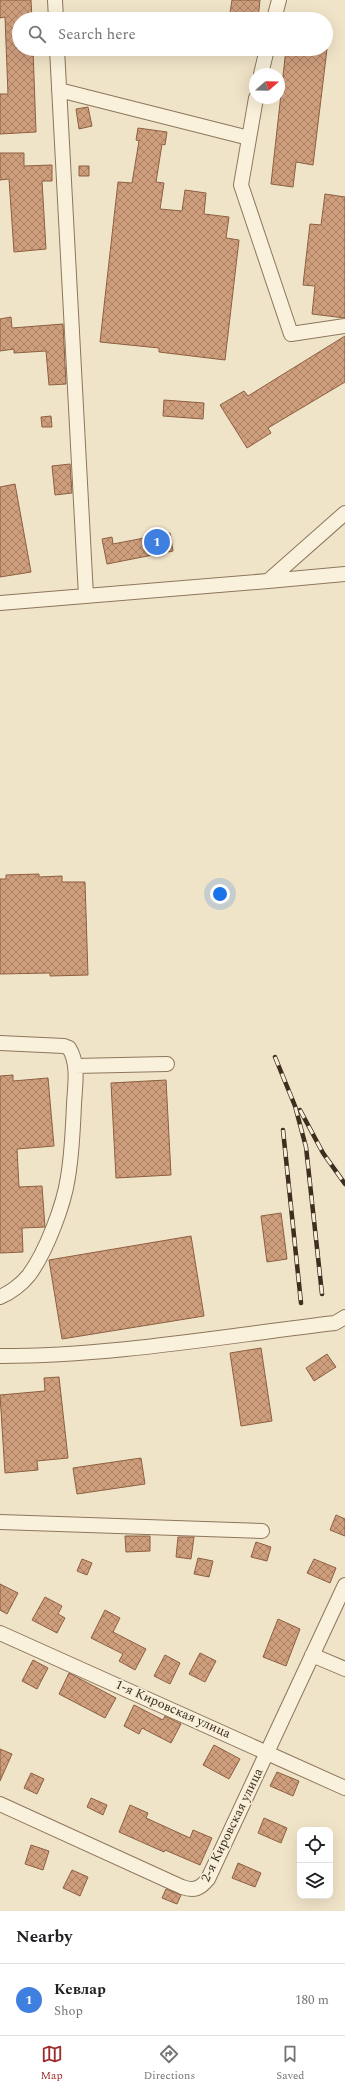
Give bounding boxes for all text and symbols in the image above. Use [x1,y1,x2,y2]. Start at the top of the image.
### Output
search box [12,12,333,56]
icon: search [26,23,48,45]
text: Search here [58,23,136,46]
north arrow [249,68,285,104]
pin: 1 [144,527,170,557]
your location [210,884,230,904]
street label: 1-я Кировская улица [112,1675,235,1744]
street label: 2-я Кировская улица [196,1764,269,1885]
map controls [297,1827,333,1899]
button: locate [297,1827,333,1863]
button: layers [297,1863,333,1899]
text: Nearby [16,1924,72,1950]
text: Кевлар [54,1978,106,2001]
text: 1 [25,1990,33,2010]
text: 180 m [295,1990,329,2010]
text: Shop [54,2001,83,2021]
tab: Map [41,2043,63,2084]
tab: Directions [144,2043,195,2084]
tab: Saved [276,2043,304,2084]

